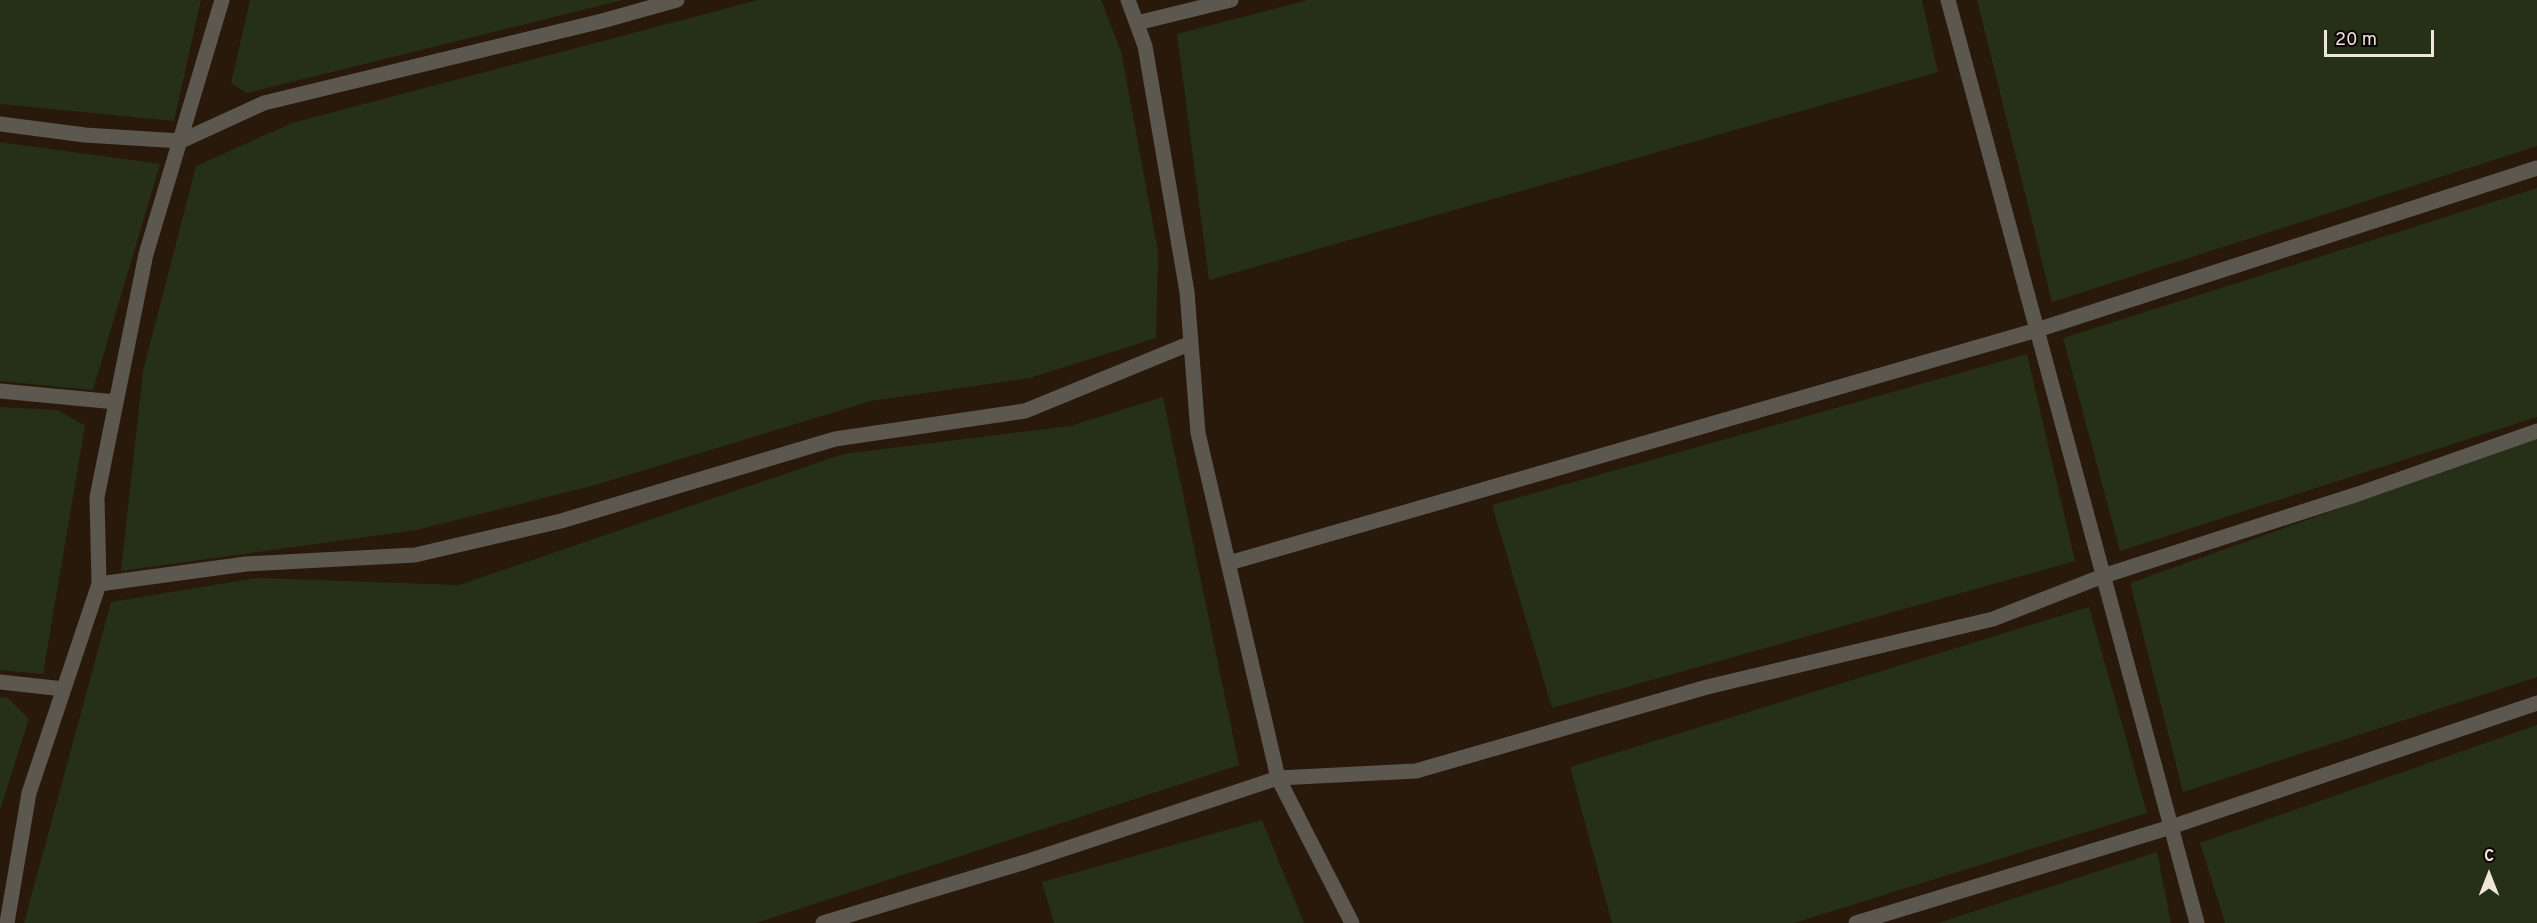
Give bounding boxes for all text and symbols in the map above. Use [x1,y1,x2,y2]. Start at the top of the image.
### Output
scale bar [2327,18,2436,56]
text: 20 m [2335,29,2377,52]
north arrow [2459,845,2519,905]
text: С [2484,847,2494,867]

